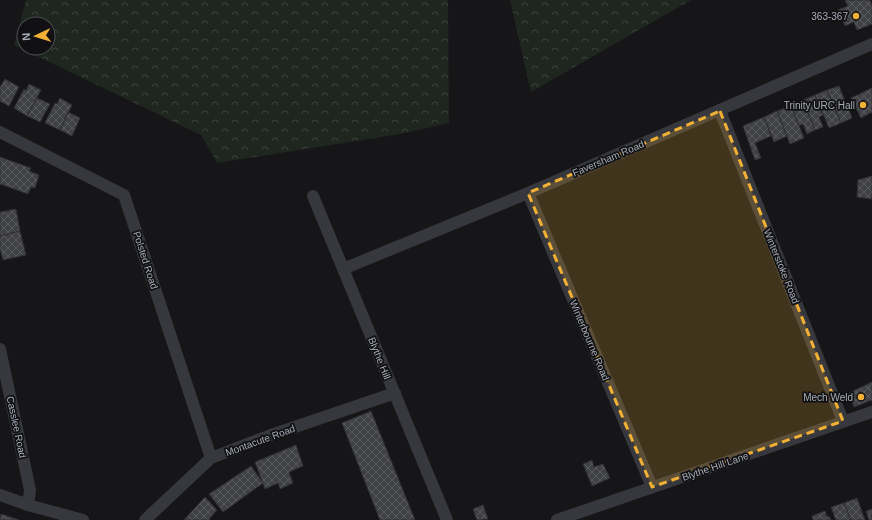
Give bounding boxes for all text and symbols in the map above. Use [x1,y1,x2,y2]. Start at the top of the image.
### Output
place label: 363-367 [811,11,848,22]
marker: 363-367 [851,11,861,21]
north arrow [16,16,56,56]
text: N [20,32,32,41]
place label: Trinity URC Hall [784,100,855,111]
marker: Trinity URC Hall [858,100,868,110]
street label: Faversham Road [571,138,646,179]
street label: Winterstoke Road [762,227,802,305]
street label: Polsted Road [131,230,160,290]
street label: Winterbourne Road [568,298,612,382]
street label: Blythe Hill [366,336,393,381]
place label: Mech Weld [803,392,853,403]
marker: Mech Weld [856,392,866,402]
street label: Casslee Road [5,395,28,459]
street label: Montacute Road [224,423,297,458]
street label: Blythe Hill Lane [681,450,750,483]

